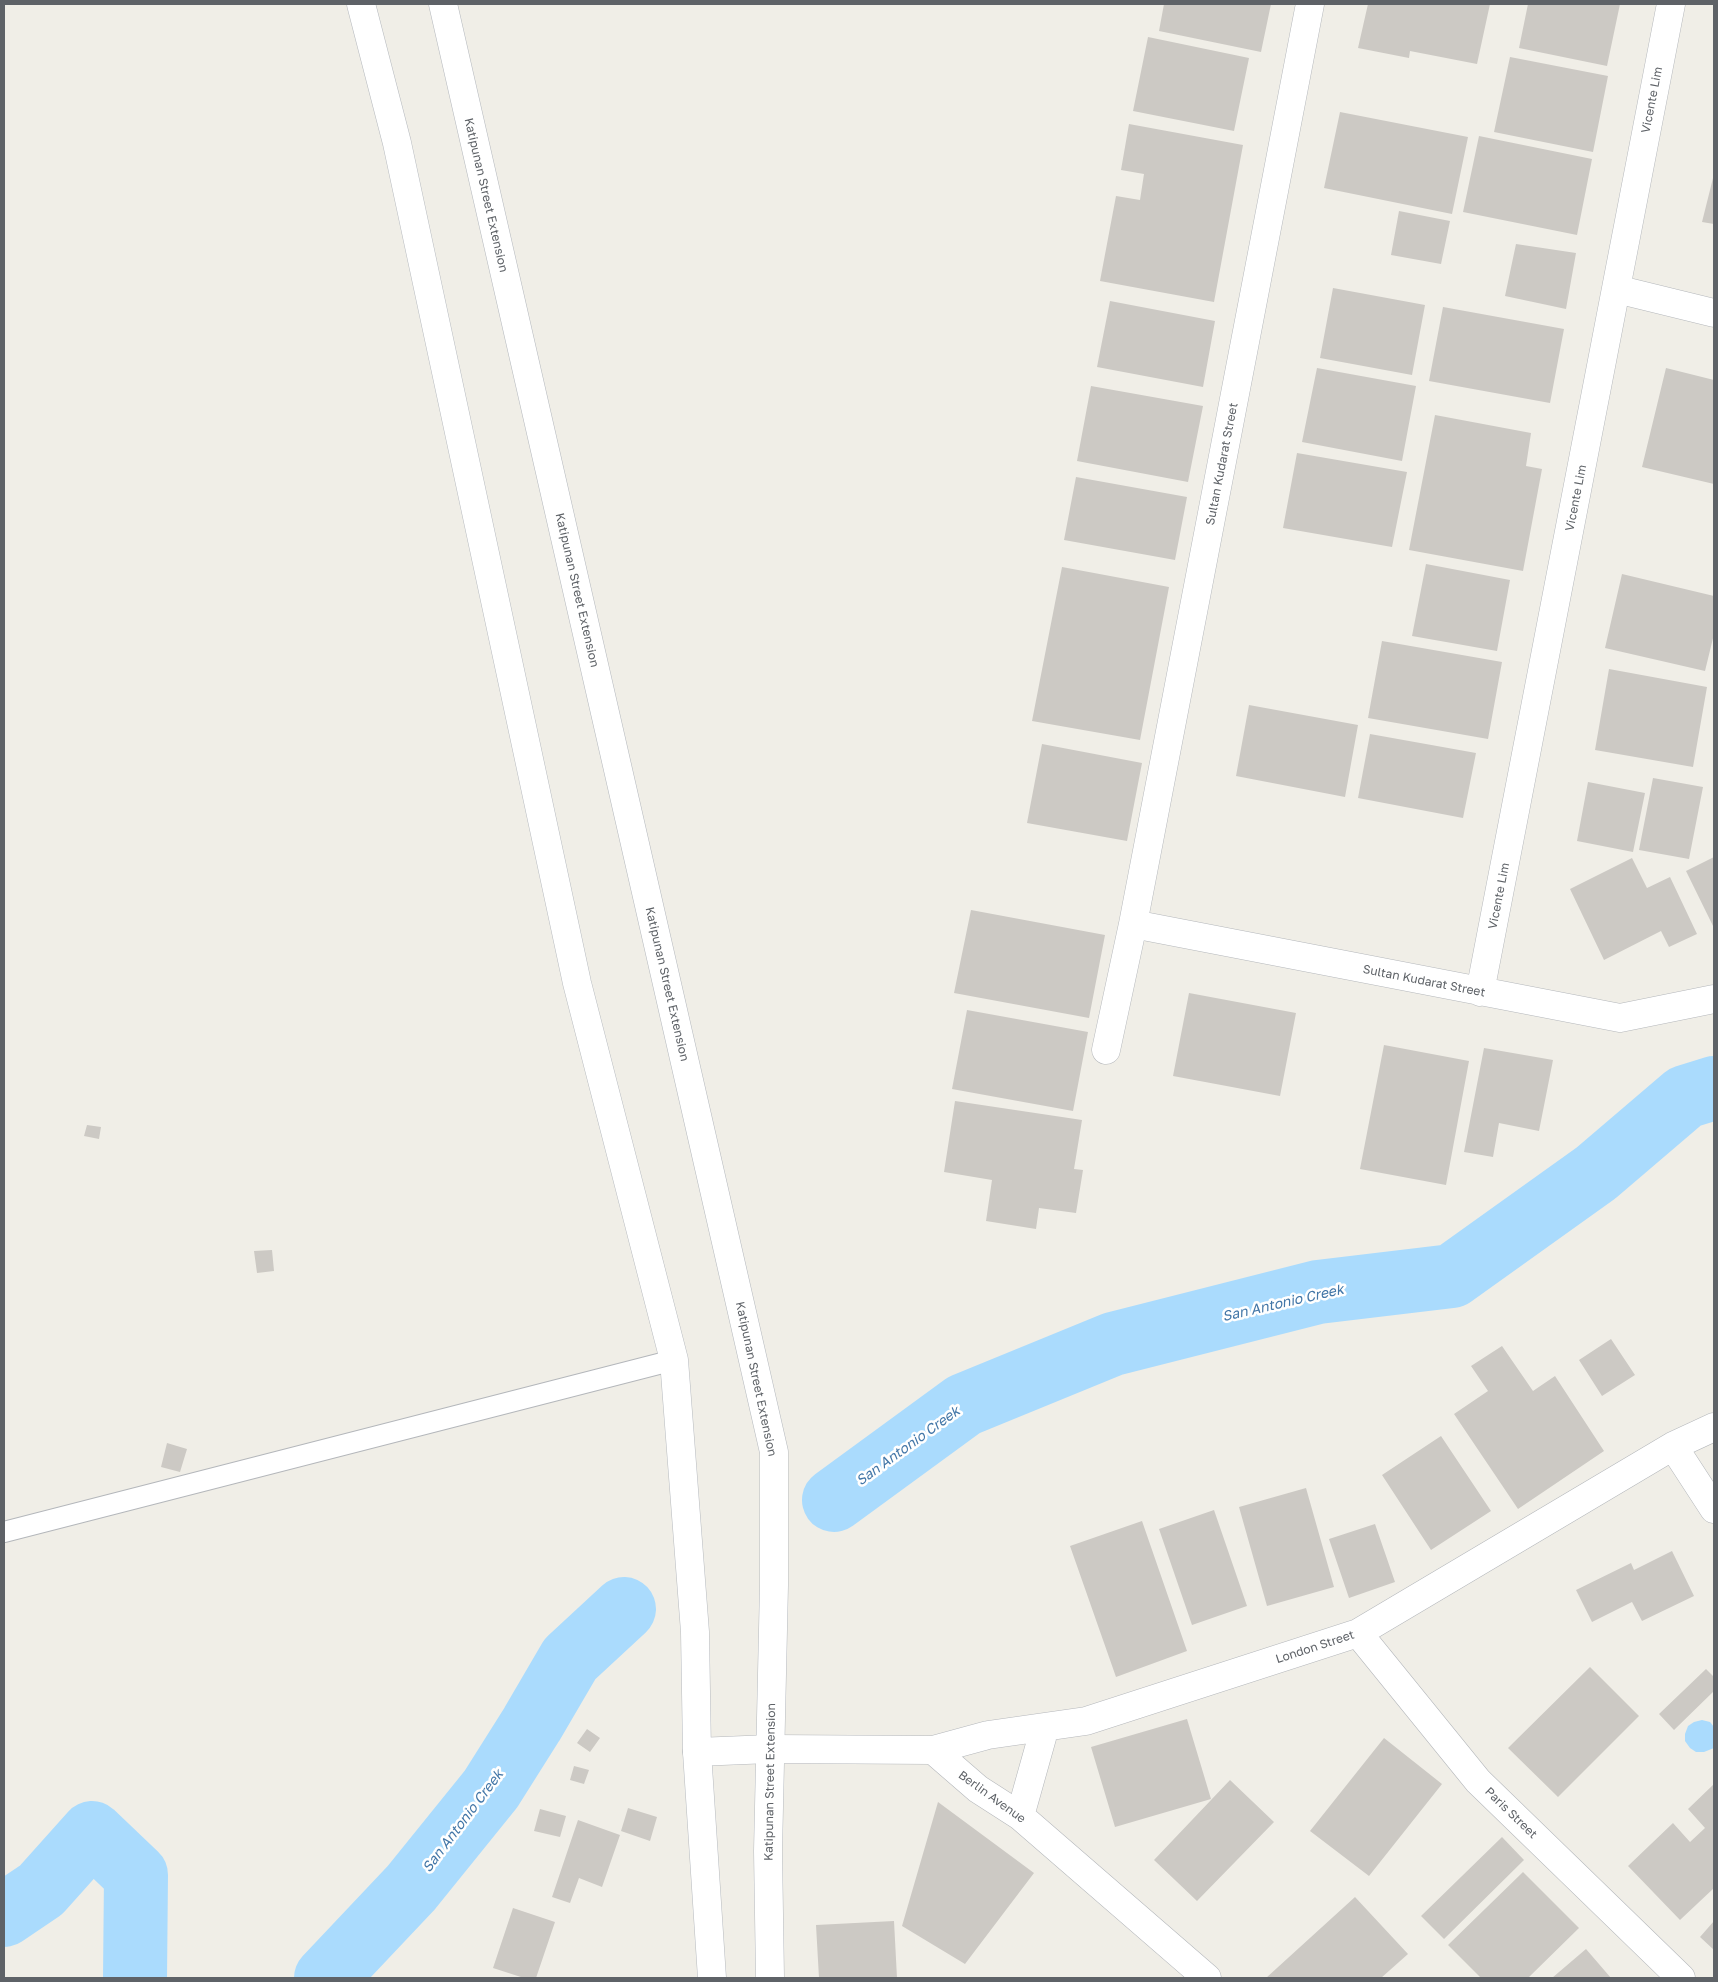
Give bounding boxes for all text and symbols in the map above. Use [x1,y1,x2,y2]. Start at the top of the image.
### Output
street label: Vicente Lim [1638,66,1666,134]
street label: Katipunan Street Extension [461,116,511,274]
street label: Sultan Kudarat Street [1203,402,1241,526]
street label: Vicente Lim [1562,464,1590,532]
street label: Katipunan Street Extension [552,511,602,669]
street label: Vicente Lim [1485,862,1513,930]
street label: Katipunan Street Extension [642,905,692,1063]
street label: Sultan Kudarat Street [1362,962,1486,1000]
water label: San Antonio Creek [1221,1281,1345,1325]
street label: Katipunan Street Extension [733,1300,779,1458]
water label: San Antonio Creek [853,1403,963,1489]
street label: London Street [1274,1628,1356,1666]
street label: Katipunan Street Extension [761,1703,779,1861]
water label: San Antonio Creek [419,1766,507,1876]
street label: Berlin Avenue [956,1768,1028,1826]
street label: Paris Street [1482,1784,1540,1842]

